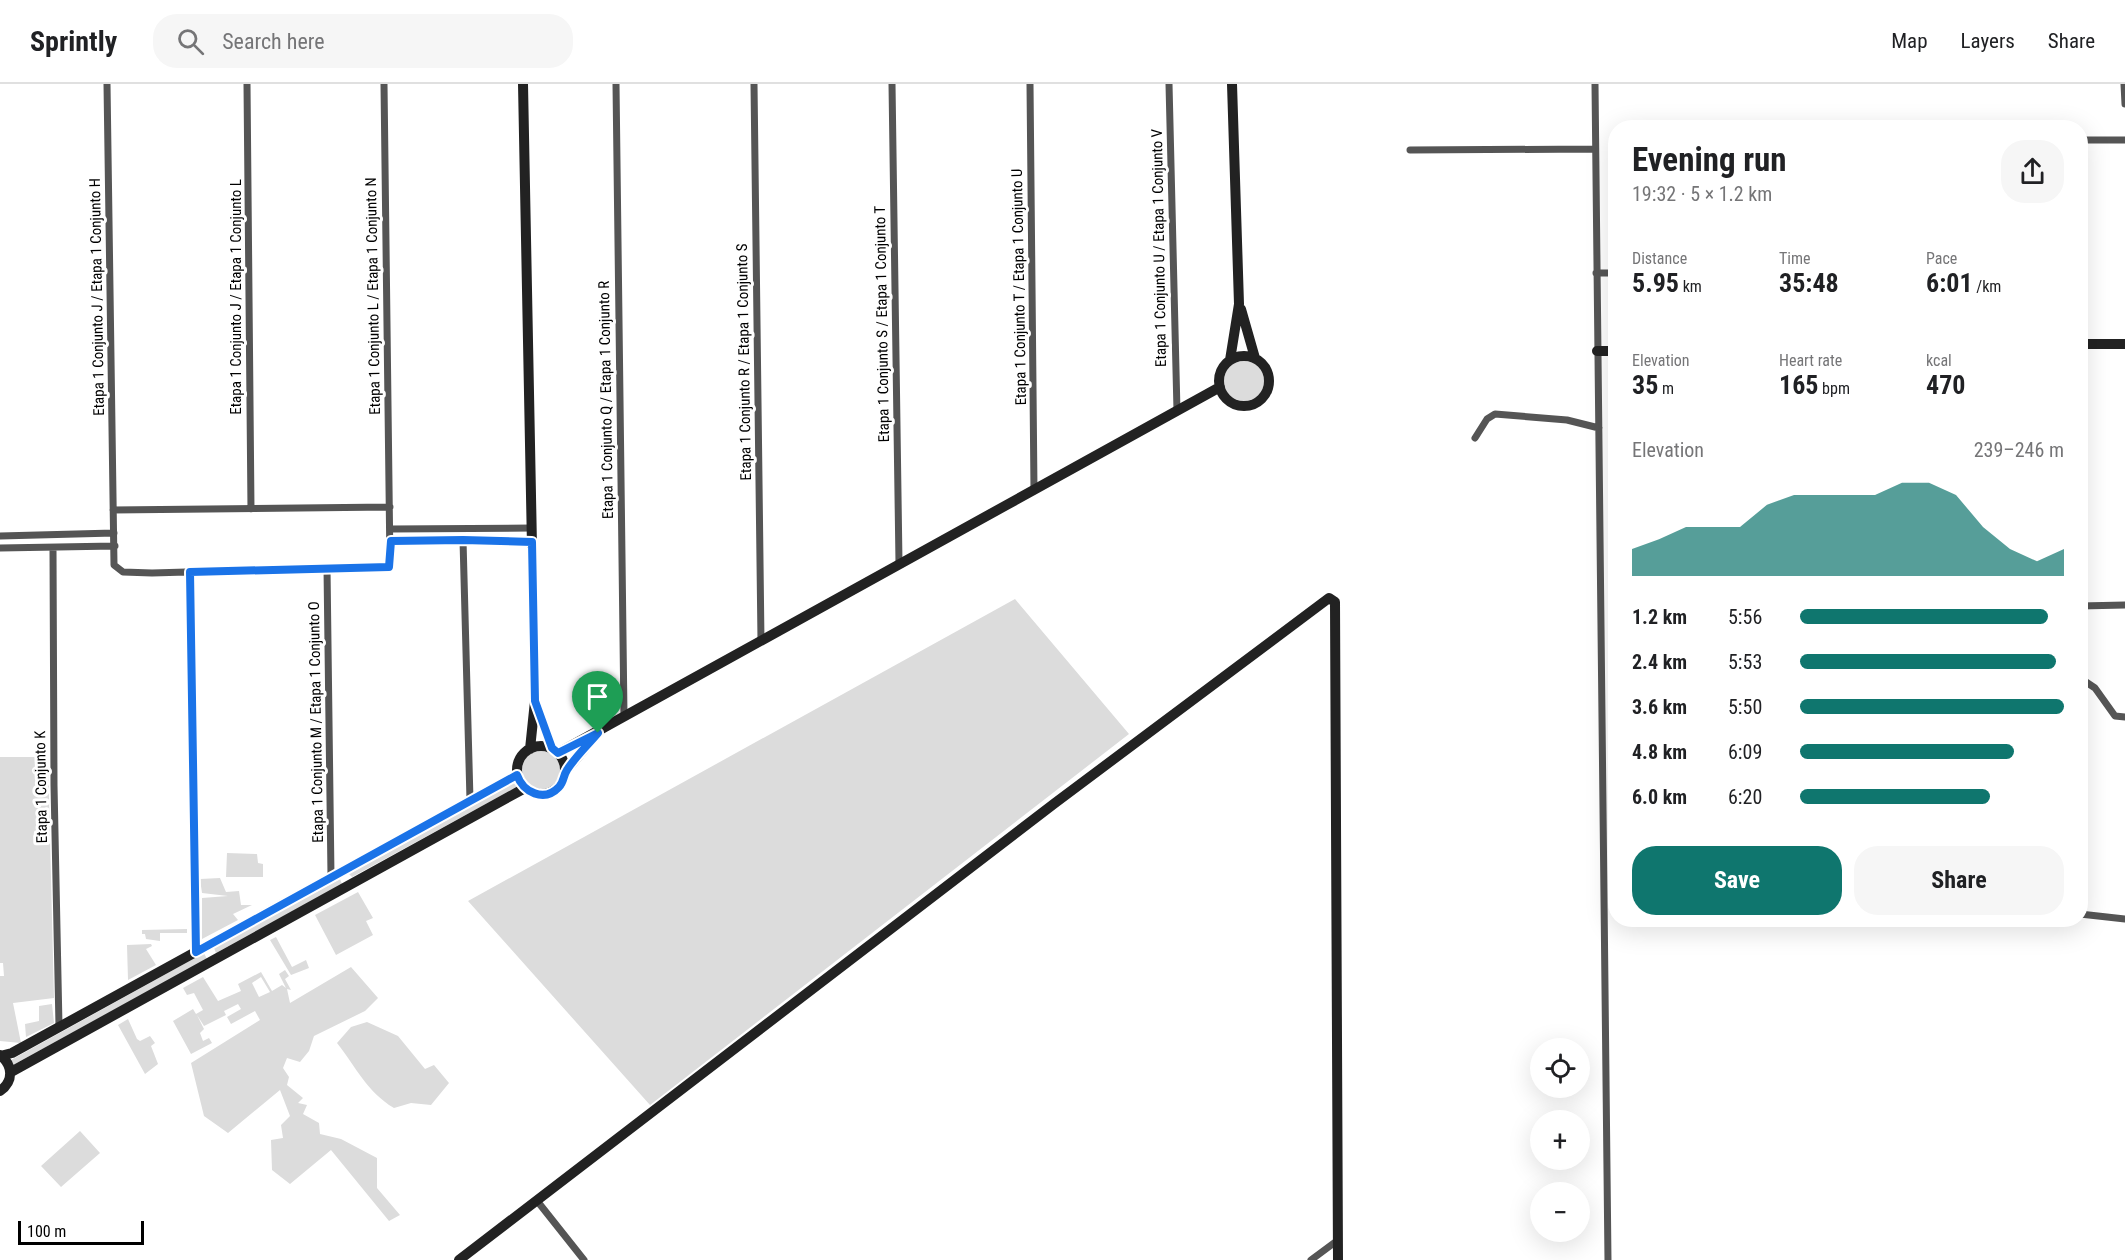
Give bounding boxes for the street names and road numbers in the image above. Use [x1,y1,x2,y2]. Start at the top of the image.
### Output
street label: Etapa 1 Conjunto U / Etapa 1 Conjunto V [1148,128,1170,367]
street label: Etapa 1 Conjunto T / Etapa 1 Conjunto U [1008,168,1030,406]
street label: Etapa 1 Conjunto L / Etapa 1 Conjunto N [362,177,384,415]
street label: Etapa 1 Conjunto J / Etapa 1 Conjunto H [86,178,108,416]
street label: Etapa 1 Conjunto J / Etapa 1 Conjunto L [227,179,245,415]
street label: Etapa 1 Conjunto S / Etapa 1 Conjunto T [871,205,893,442]
street label: Etapa 1 Conjunto R / Etapa 1 Conjunto S [733,243,755,481]
street label: Etapa 1 Conjunto Q / Etapa 1 Conjunto R [595,281,617,519]
street label: Etapa 1 Conjunto M / Etapa 1 Conjunto O [305,601,327,843]
street label: Etapa 1 Conjunto K [31,730,51,843]

